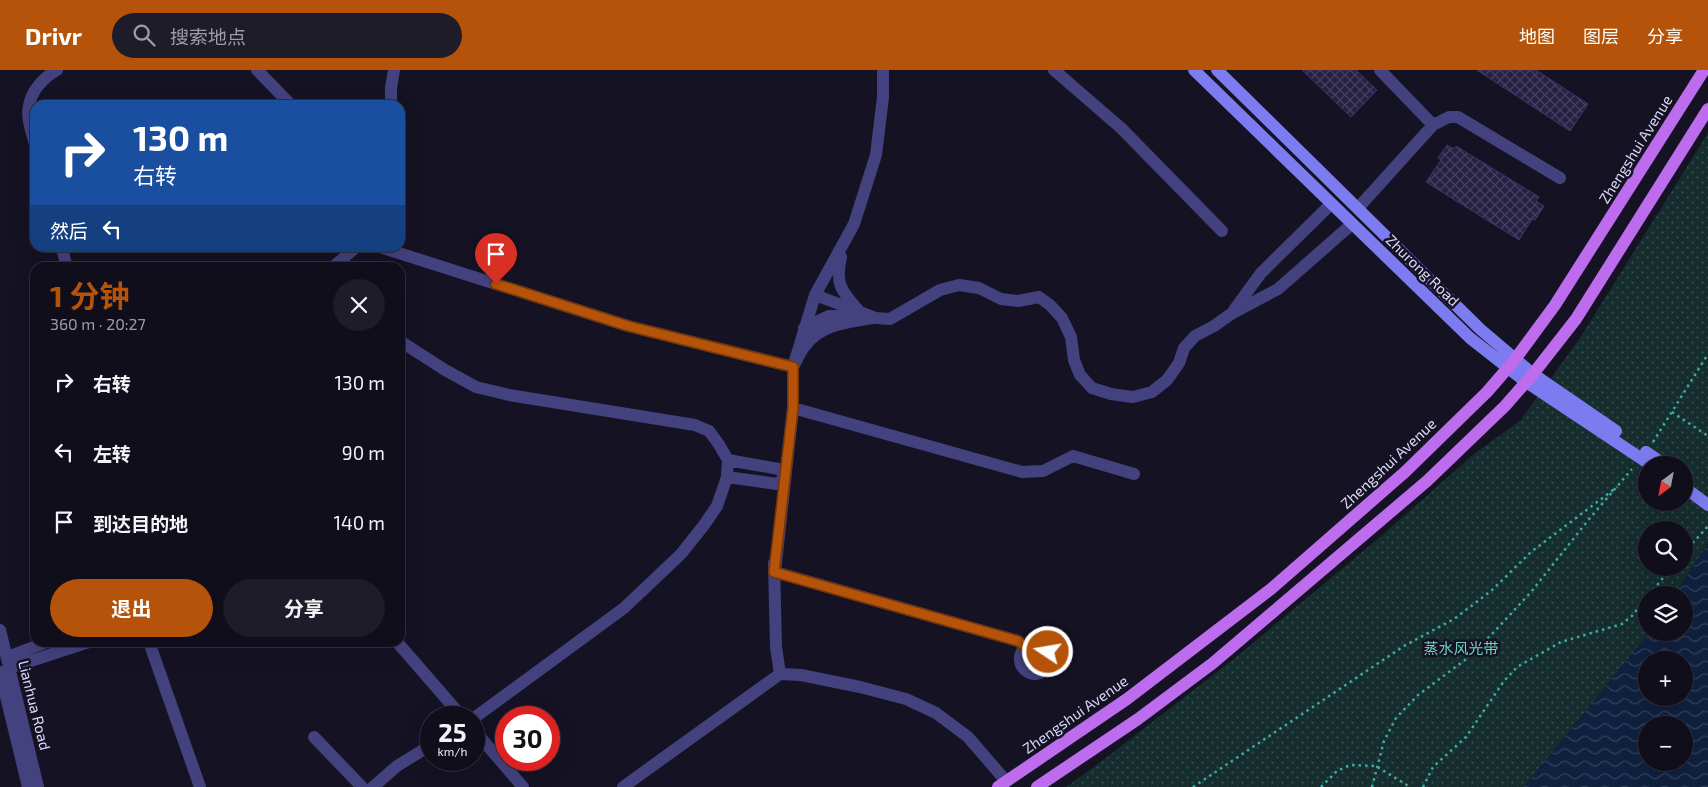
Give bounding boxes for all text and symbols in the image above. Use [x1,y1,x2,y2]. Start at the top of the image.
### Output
search box [112,13,462,58]
text: Drivr [25,21,82,50]
icon: search [130,21,158,49]
text: 搜索地点 [170,25,246,48]
text: 地图 [1519,25,1555,47]
text: 图层 [1583,25,1619,47]
text: 分享 [1647,25,1683,47]
street label: Zhengshui Avenue [1594,92,1676,206]
text: 130 m [133,116,228,158]
icon: right [50,120,115,185]
text: 右转 [133,162,177,188]
icon: left [98,215,126,243]
text: 然后 [50,219,88,242]
street label: Zhurong Road [1383,231,1463,309]
pin [475,233,517,284]
icon: arrive [482,240,510,268]
text: 1 分钟 [50,277,129,313]
button: close [333,279,385,331]
text: 360 m · 20:27 [50,314,146,333]
icon: right [50,368,78,396]
text: 130 m [335,371,385,394]
text: 右转 [93,372,131,395]
street label: Zhengshui Avenue [1336,414,1440,512]
icon: left [50,438,78,466]
text: 90 m [342,441,385,464]
text: 左转 [93,442,131,465]
north arrow [1638,456,1692,511]
map controls [1638,456,1693,771]
icon: arrive [50,508,78,536]
text: 140 m [333,511,385,534]
text: 到达目的地 [93,512,188,535]
button: search [1638,521,1693,576]
button: 退出 [50,579,213,637]
button: 分享 [223,579,385,637]
button: layers [1638,586,1693,641]
position arrow [1021,625,1073,677]
park label: 蒸水风光带 [1423,639,1499,657]
button: + [1638,651,1693,706]
street label: Lianhua Road [15,658,55,752]
street label: Zhengshui Avenue [1019,671,1131,757]
speed limit sign: 30 [495,706,560,771]
button: − [1638,716,1693,771]
text: 25 [438,717,467,747]
text: km/h [438,744,467,758]

